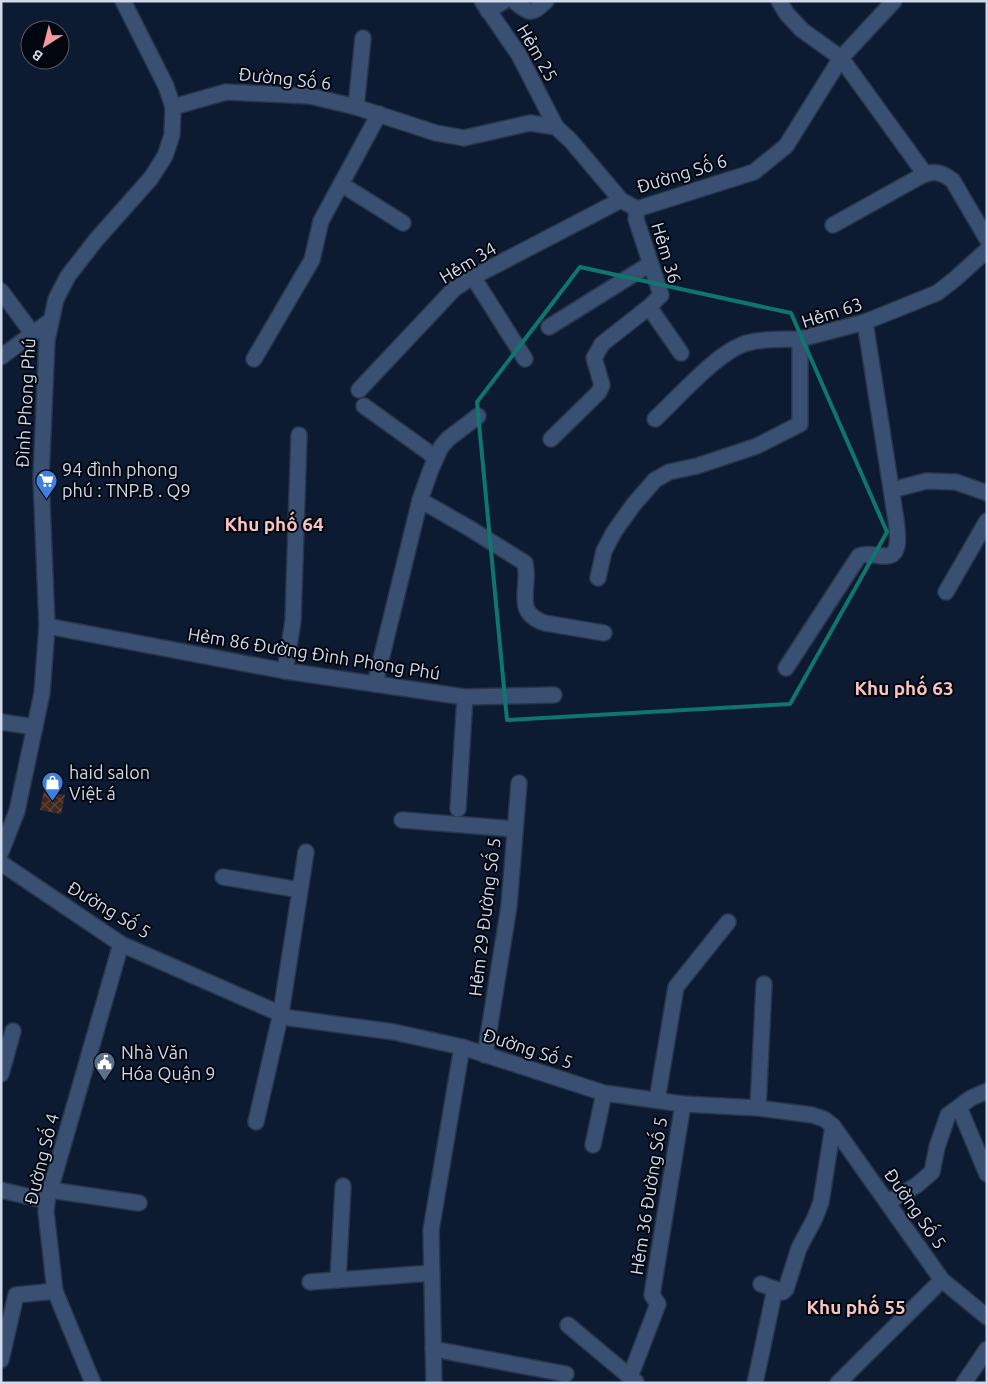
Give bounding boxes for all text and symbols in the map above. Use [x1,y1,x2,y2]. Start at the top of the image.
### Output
north arrow [20,20,70,70]
street label: Hẻm 25 [514,20,562,85]
text: B [29,46,46,65]
street label: Đường Số 6 [238,61,333,93]
street label: Đường Số 6 [634,148,729,196]
street label: Hẻm 36 [648,220,686,286]
street label: Hẻm 34 [436,237,499,287]
street label: Hẻm 63 [799,293,865,331]
street label: Đình Phong Phú [12,338,38,468]
place label: 94 đình phong phú : TNP.B . Q9 [62,459,191,501]
supermarket icon: 94 đình phong phú : TNP.B . Q9 [34,468,58,499]
district label: Khu phố 64 [224,511,324,535]
street label: Hẻm 86 Đường Đình Phong Phú [187,623,442,683]
district label: Khu phố 63 [854,675,954,699]
place label: haid salon Việt á [69,762,150,803]
shop icon: haid salon Việt á [41,771,65,802]
street label: Hẻm 29 Đường Số 5 [462,836,504,997]
street label: Đường Số 5 [64,875,156,942]
street label: Đường Số 5 [481,1022,576,1072]
place label: Nhà Văn Hóa Quận 9 [121,1042,216,1084]
public building icon: Nhà Văn Hóa Quận 9 [93,1051,117,1082]
street label: Đường Số 4 [18,1111,62,1206]
street label: Hẻm 36 Đường Số 5 [623,1115,670,1276]
street label: Đường Số 5 [881,1163,953,1252]
district label: Khu phố 55 [806,1294,906,1318]

